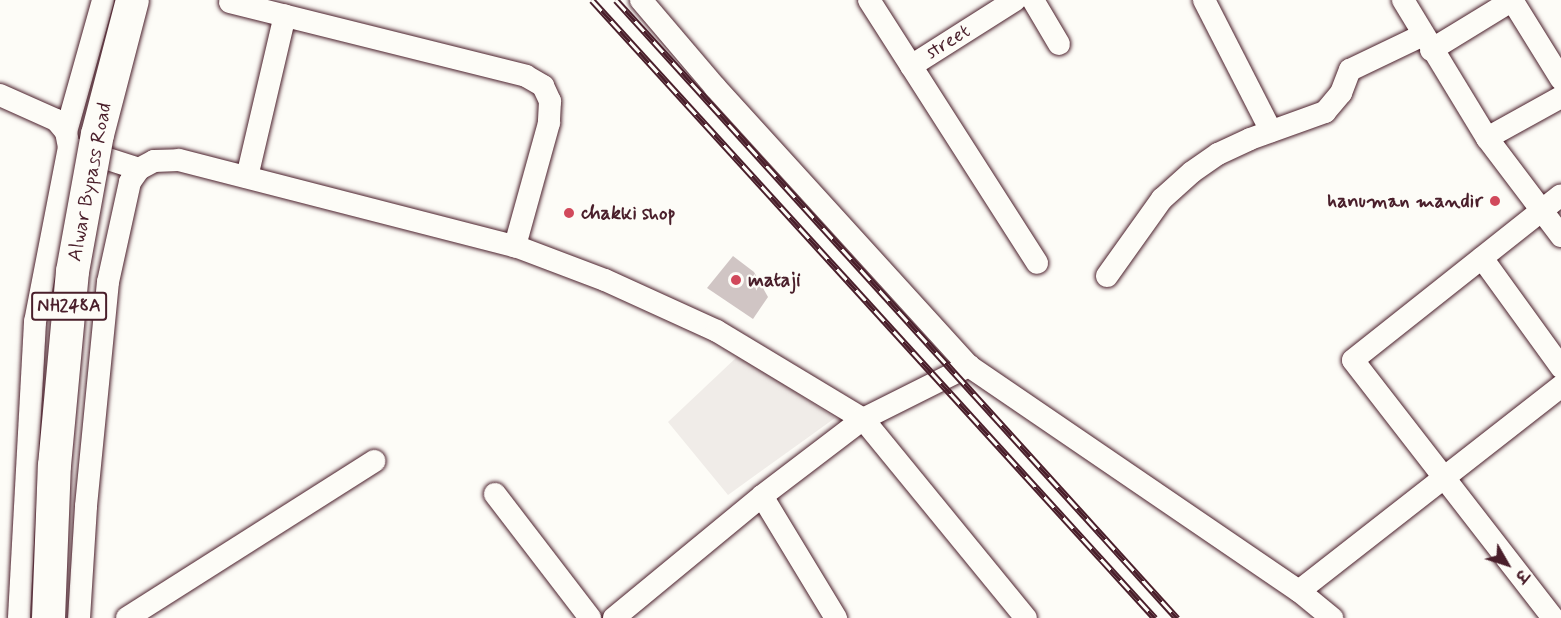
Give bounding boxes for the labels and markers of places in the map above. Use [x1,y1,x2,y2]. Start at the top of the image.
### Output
place label: hanuman mandir [1334,189,1483,213]
marker: hanuman mandir [1488,194,1502,208]
place label: chakki shop [581,201,676,225]
marker: chakki shop [562,206,576,220]
place label: mataji [748,268,800,292]
marker: mataji [729,273,743,287]

